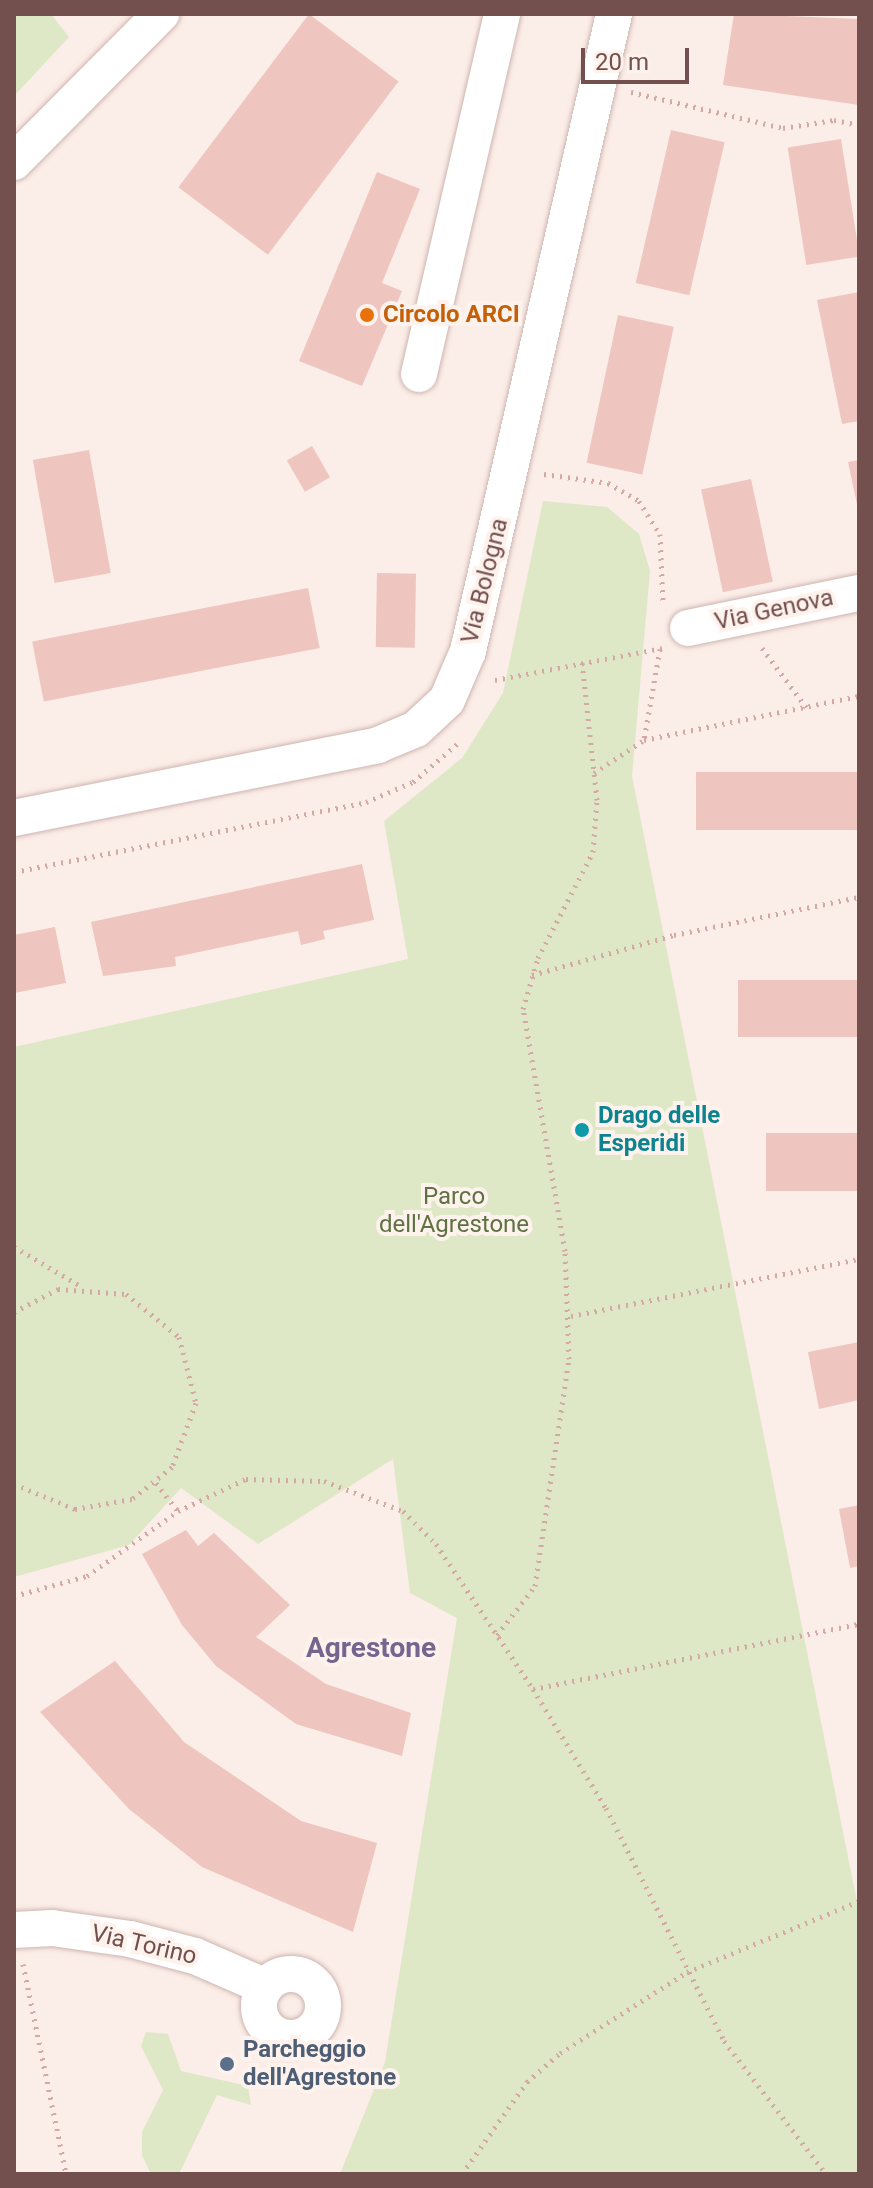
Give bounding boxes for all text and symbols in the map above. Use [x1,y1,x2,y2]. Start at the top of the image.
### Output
scale bar [585,32,693,82]
text: 20 m [595,48,649,76]
place label: Circolo ARCI [383,301,520,329]
marker: Circolo ARCI [358,306,376,324]
street label: Via Bologna [456,515,514,647]
street label: Via Genova [712,583,836,637]
place label: Drago delle Esperidi [598,1102,720,1158]
marker: Drago delle Esperidi [573,1121,591,1139]
park label: Parco dell'Agrestone [379,1183,529,1239]
district label: Agrestone [306,1631,436,1665]
street label: Via Torino [88,1919,200,1971]
place label: Parcheggio dell'Agrestone [243,2036,396,2092]
marker: Parcheggio dell'Agrestone [218,2055,236,2073]

